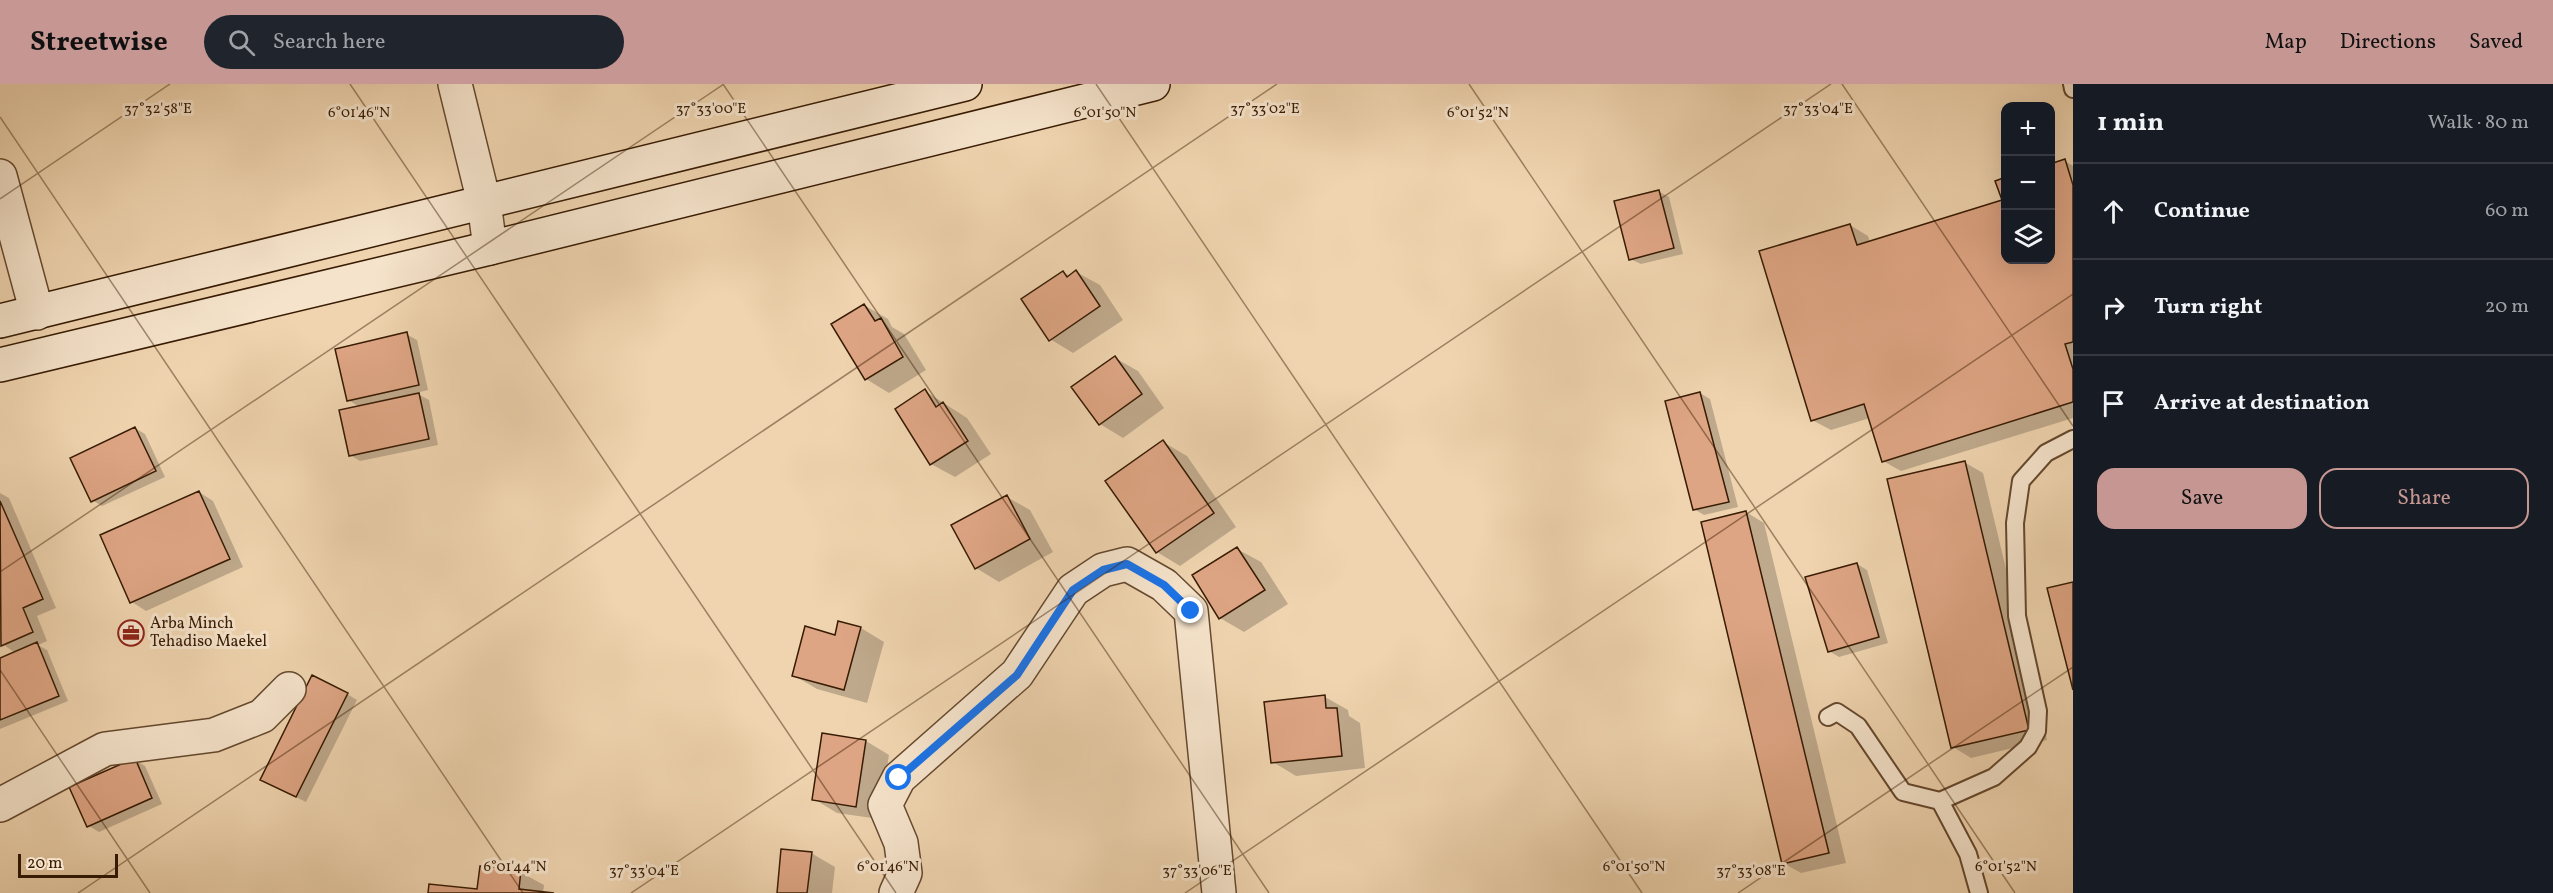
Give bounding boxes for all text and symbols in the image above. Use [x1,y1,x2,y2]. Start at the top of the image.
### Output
search box [204,15,624,69]
text: Streetwise [30,23,168,62]
icon: search [225,26,258,59]
text: Search here [273,27,385,58]
text: Map [2265,28,2307,57]
text: Directions [2340,28,2436,57]
text: Saved [2469,28,2523,57]
text: 37°32'58"E [124,99,192,120]
text: 37°33'00"E [676,99,746,120]
text: 37°33'02"E [1230,99,1300,120]
text: 37°33'04"E [1783,99,1853,120]
map controls [2001,102,2055,264]
button: + [2001,102,2055,156]
text: 6°01'46"N [328,103,390,124]
text: 6°01'50"N [1074,103,1136,124]
text: 6°01'52"N [1447,103,1509,124]
text: 1 min [2097,105,2164,141]
text: Walk · 80 m [2428,109,2529,137]
button: − [2001,156,2055,210]
icon: ahead [2097,195,2130,228]
text: Continue [2154,196,2250,227]
text: 60 m [2485,197,2529,225]
button: layers [2001,210,2055,264]
icon: right [2097,291,2130,324]
text: Turn right [2154,292,2262,323]
text: 20 m [2485,293,2529,321]
icon: arrive [2097,387,2130,420]
text: Arrive at destination [2154,388,2370,419]
button: Save [2097,468,2307,529]
button: Share [2319,468,2529,529]
route end [1177,597,1203,623]
place label: Arba Minch Tehadiso Maekel [150,613,267,653]
office icon: Arba Minch Tehadiso Maekel [116,618,146,648]
route start [885,764,911,790]
scale bar [18,851,118,878]
text: 20 m [27,853,62,875]
text: 6°01'44"N [483,857,547,878]
text: 6°01'46"N [857,857,919,878]
text: 6°01'50"N [1603,857,1665,878]
text: 6°01'52"N [1975,857,2037,878]
text: 37°33'04"E [609,861,679,882]
text: 37°33'06"E [1162,861,1232,882]
text: 37°33'08"E [1716,861,1786,882]

